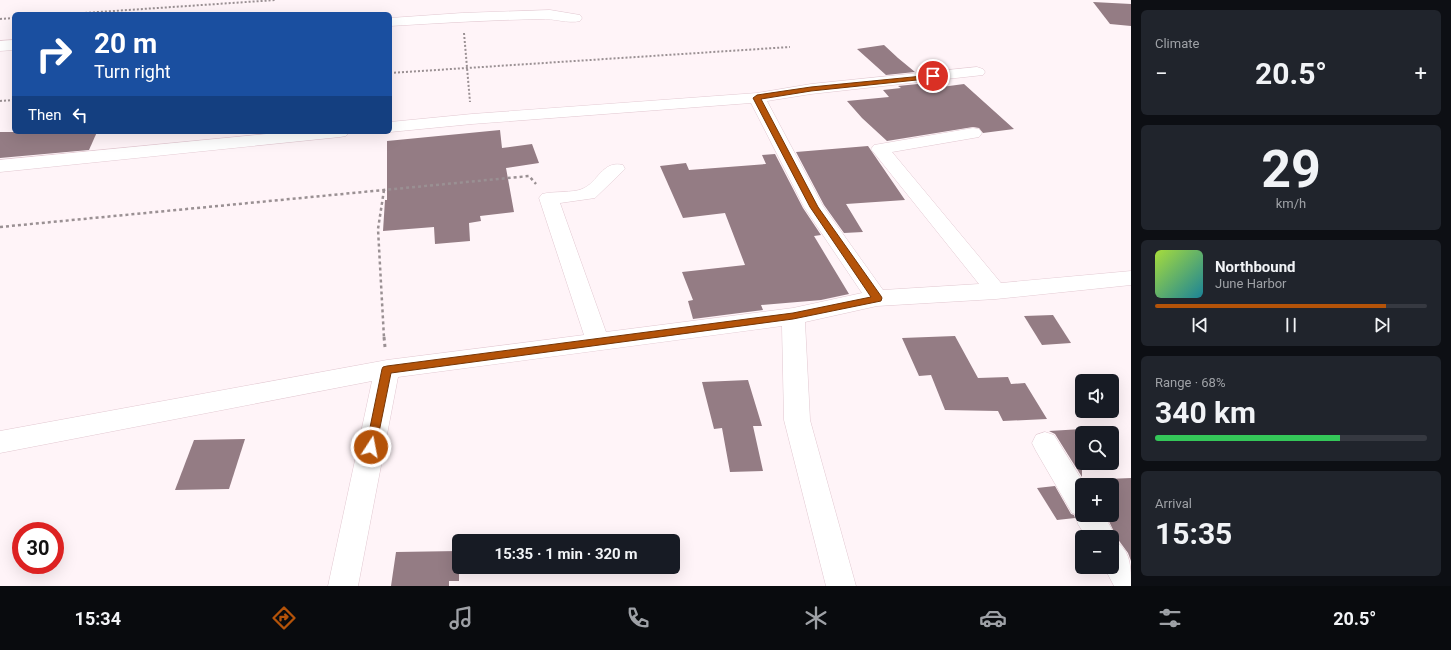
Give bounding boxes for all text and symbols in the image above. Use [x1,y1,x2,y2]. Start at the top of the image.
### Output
text: 20 m [94,27,157,60]
icon: right [28,28,80,80]
text: Climate [1155,36,1199,51]
text: 20.5° [1255,56,1327,91]
pin [916,59,950,93]
text: Turn right [94,61,171,82]
text: − [1155,61,1168,86]
text: + [1415,61,1427,86]
icon: arrive [922,65,944,87]
icon: left [69,104,91,126]
text: Then [28,106,61,124]
text: 29 [1261,139,1321,200]
text: km/h [1276,196,1306,211]
text: Northbound [1215,258,1296,276]
text: June Harbor [1215,276,1287,291]
icon: previous [1189,314,1211,336]
icon: pause [1280,314,1302,336]
icon: next [1371,314,1393,336]
map controls [1075,374,1119,574]
button: sound [1075,374,1119,418]
text: Range · 68% [1155,375,1225,390]
text: 340 km [1155,395,1256,430]
position arrow [350,426,392,468]
button: search [1075,426,1119,470]
button: + [1075,478,1119,522]
text: Arrival [1155,496,1192,511]
text: 15:35 [1155,516,1232,551]
speed limit sign: 30 [12,522,64,574]
button: − [1075,530,1119,574]
text: 15:35 · 1 min · 320 m [495,545,637,563]
icon: directions [270,604,298,632]
icon: music [447,604,475,632]
icon: phone [624,604,652,632]
icon: climate [802,604,830,632]
icon: car [979,604,1007,632]
icon: filters [1156,604,1184,632]
text: 15:34 [75,608,121,629]
text: 20.5° [1333,608,1376,629]

